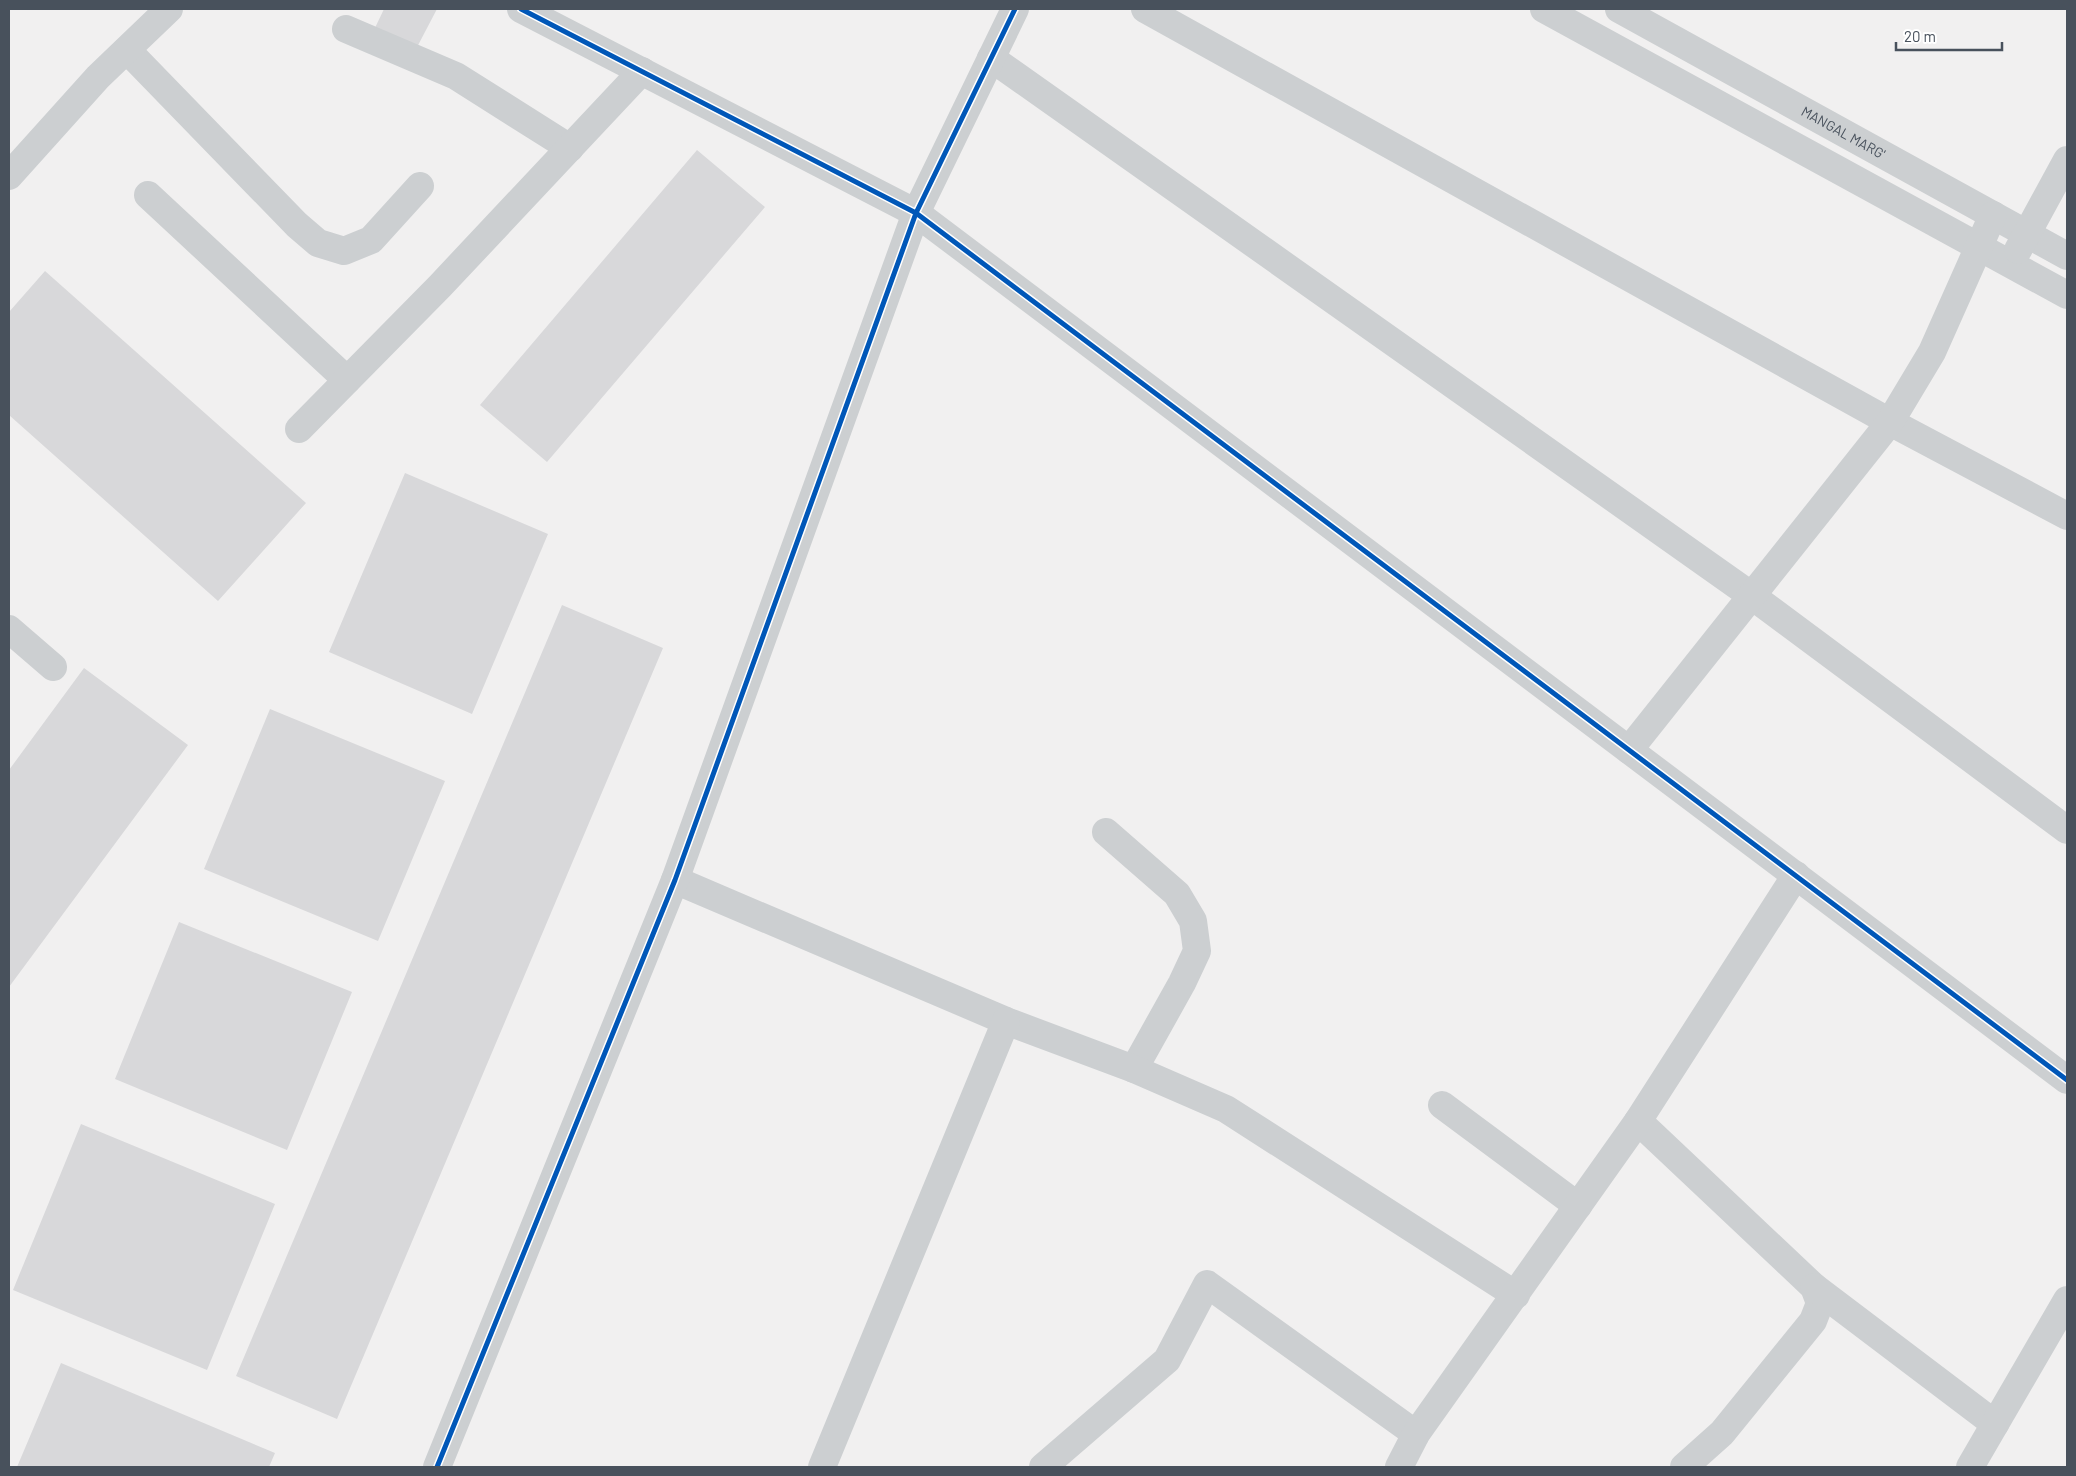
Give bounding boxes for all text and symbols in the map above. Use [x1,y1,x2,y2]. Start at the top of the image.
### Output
scale bar [1896,20,2002,52]
text: 20 m [1904,27,1936,45]
street label: MANGAL MARG' [1798,102,1889,162]

